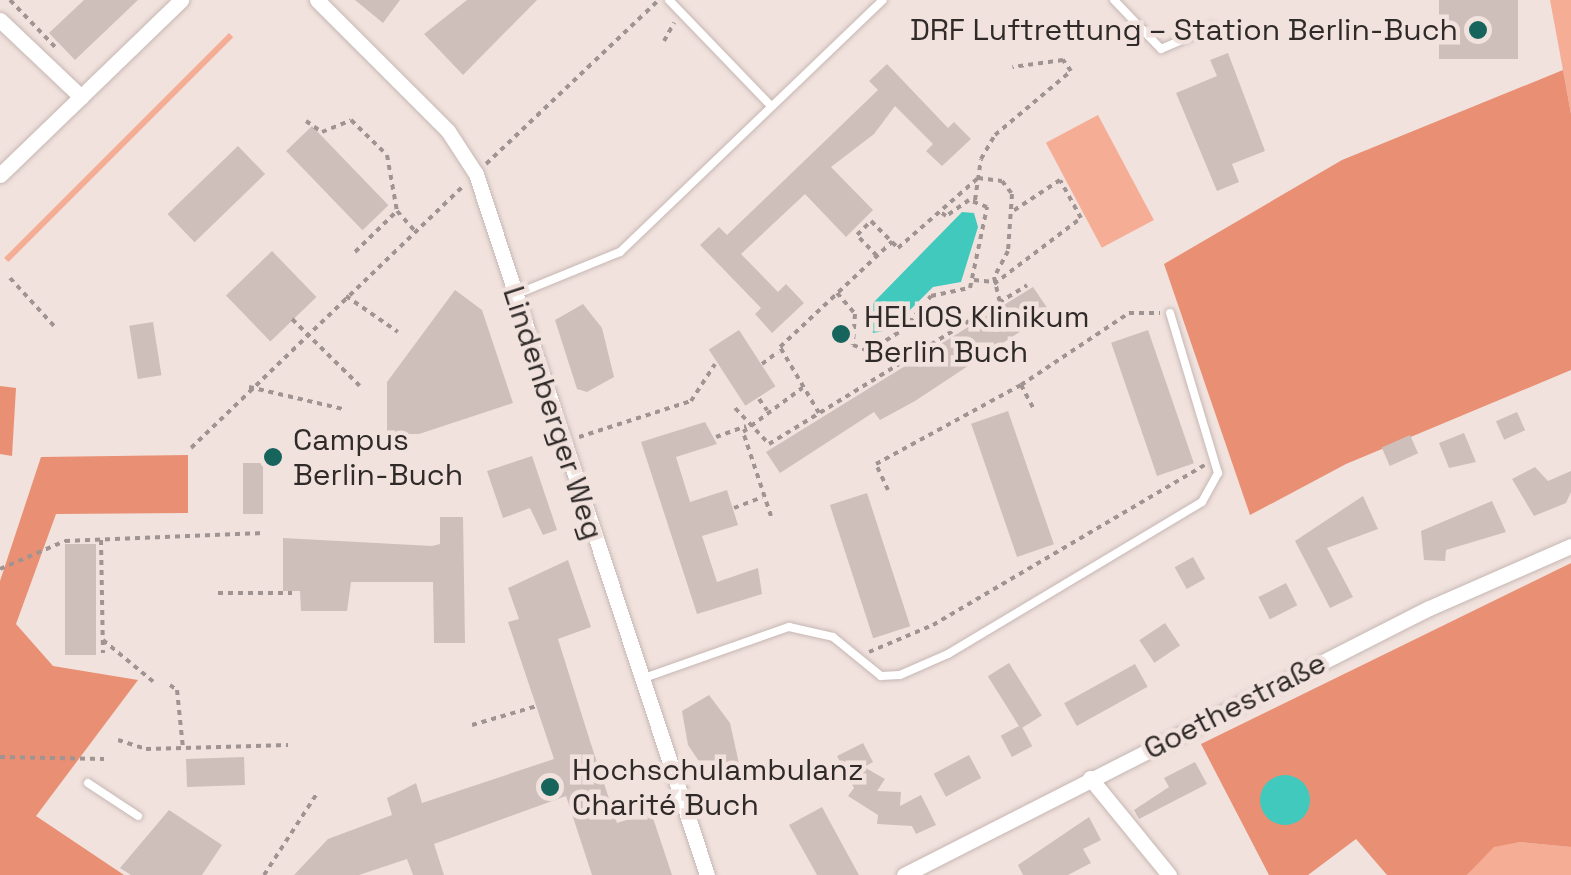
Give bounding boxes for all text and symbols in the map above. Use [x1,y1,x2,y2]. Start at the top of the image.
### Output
place label: DRF Luftrettung – Station Berlin-Buch [908,12,1458,48]
marker: DRF Luftrettung – Station Berlin-Buch [1467,19,1489,41]
street label: Lindenberger Weg [495,282,611,544]
place label: HELIOS Klinikum Berlin Buch [864,299,1089,370]
marker: HELIOS Klinikum Berlin Buch [828,321,854,347]
place label: Campus Berlin-Buch [293,422,463,492]
marker: Campus Berlin-Buch [262,446,284,468]
street label: Goethestraße [1138,645,1332,767]
place label: Hochschulambulanz Charité Buch [572,752,864,822]
marker: Hochschulambulanz Charité Buch [537,774,563,800]

